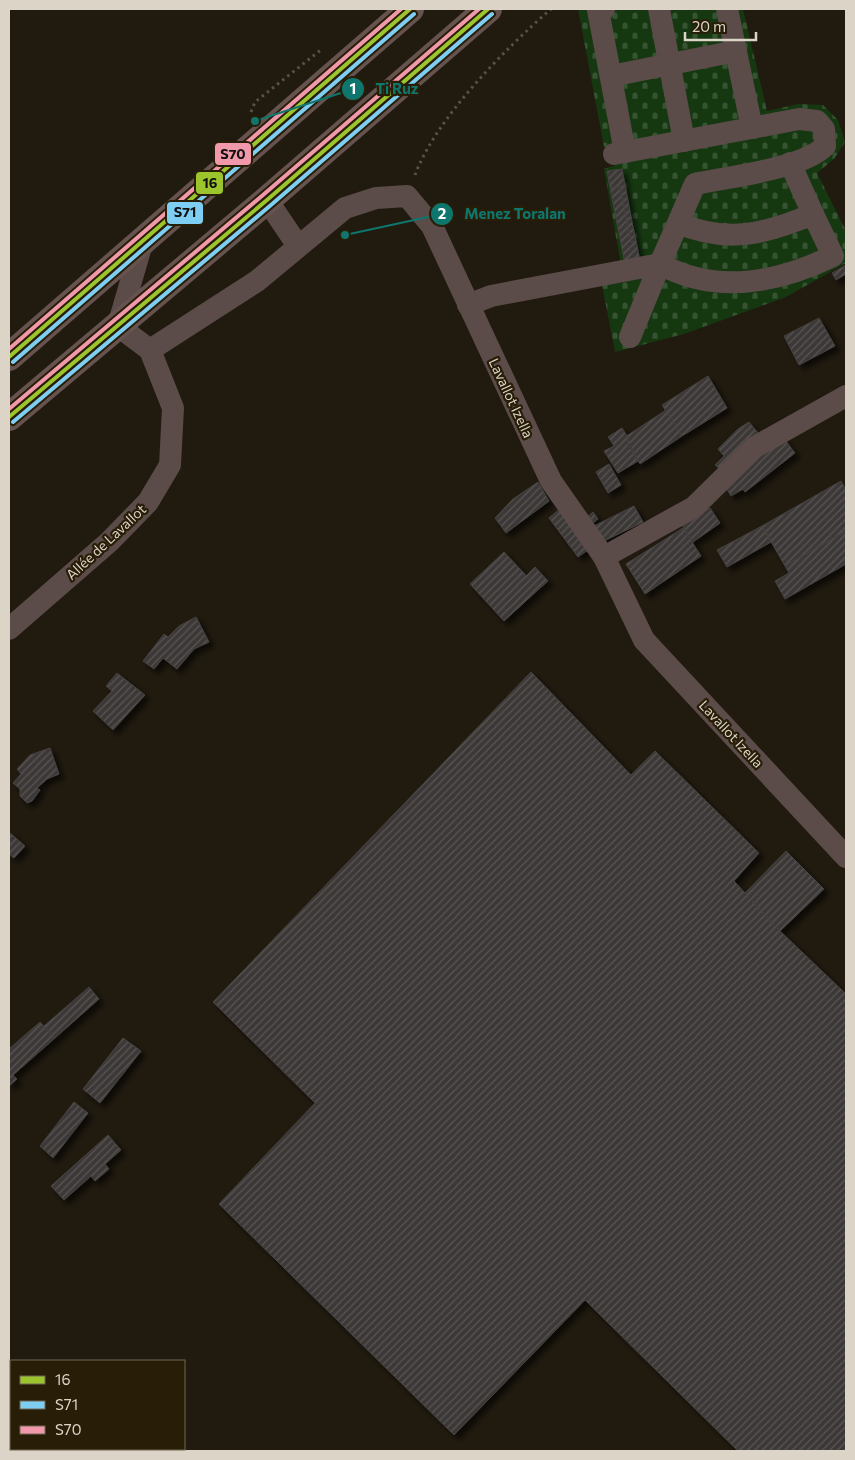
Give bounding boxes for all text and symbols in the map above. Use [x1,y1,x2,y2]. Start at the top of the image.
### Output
scale bar [685,10,756,42]
text: 20 m [692,17,726,35]
callout: Ti Ruz [340,74,429,104]
text: 1 [350,79,356,97]
text: Ti Ruz [375,79,419,97]
line badge: S70 [214,142,252,166]
text: S70 [220,145,246,162]
line badge: 16 [195,171,224,195]
text: 16 [203,174,218,191]
callout: Menez Toralan [429,199,576,229]
line badge: S71 [166,201,204,225]
text: S71 [174,203,196,220]
text: 2 [438,204,446,222]
text: Menez Toralan [464,204,566,222]
street label: Lavallot Izella [486,355,537,440]
street label: Allée de Lavallot [62,500,149,583]
street label: Lavallot Izella [696,696,767,771]
legend [10,1360,185,1450]
text: 16 [55,1370,71,1388]
text: S71 [55,1395,78,1413]
text: S70 [55,1420,81,1438]

